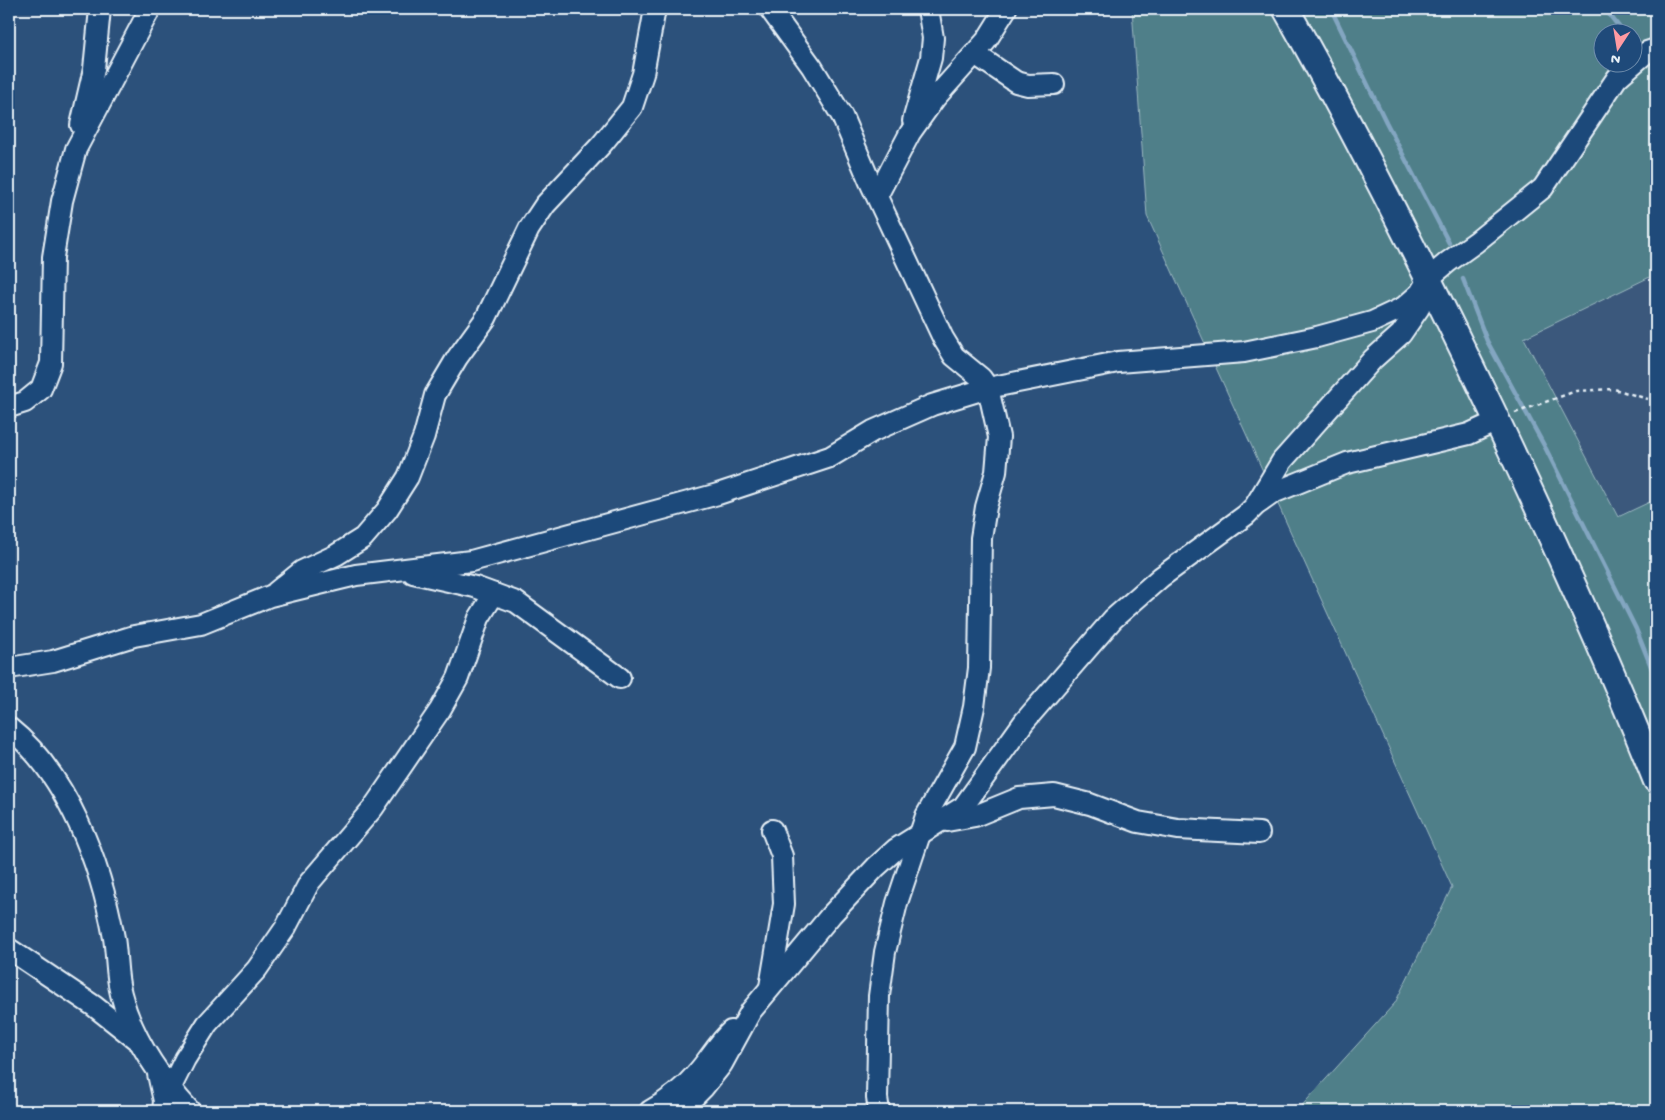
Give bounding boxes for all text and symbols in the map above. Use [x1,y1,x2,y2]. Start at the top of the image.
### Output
north arrow [1592,22,1642,72]
text: N [1610,49,1622,68]

